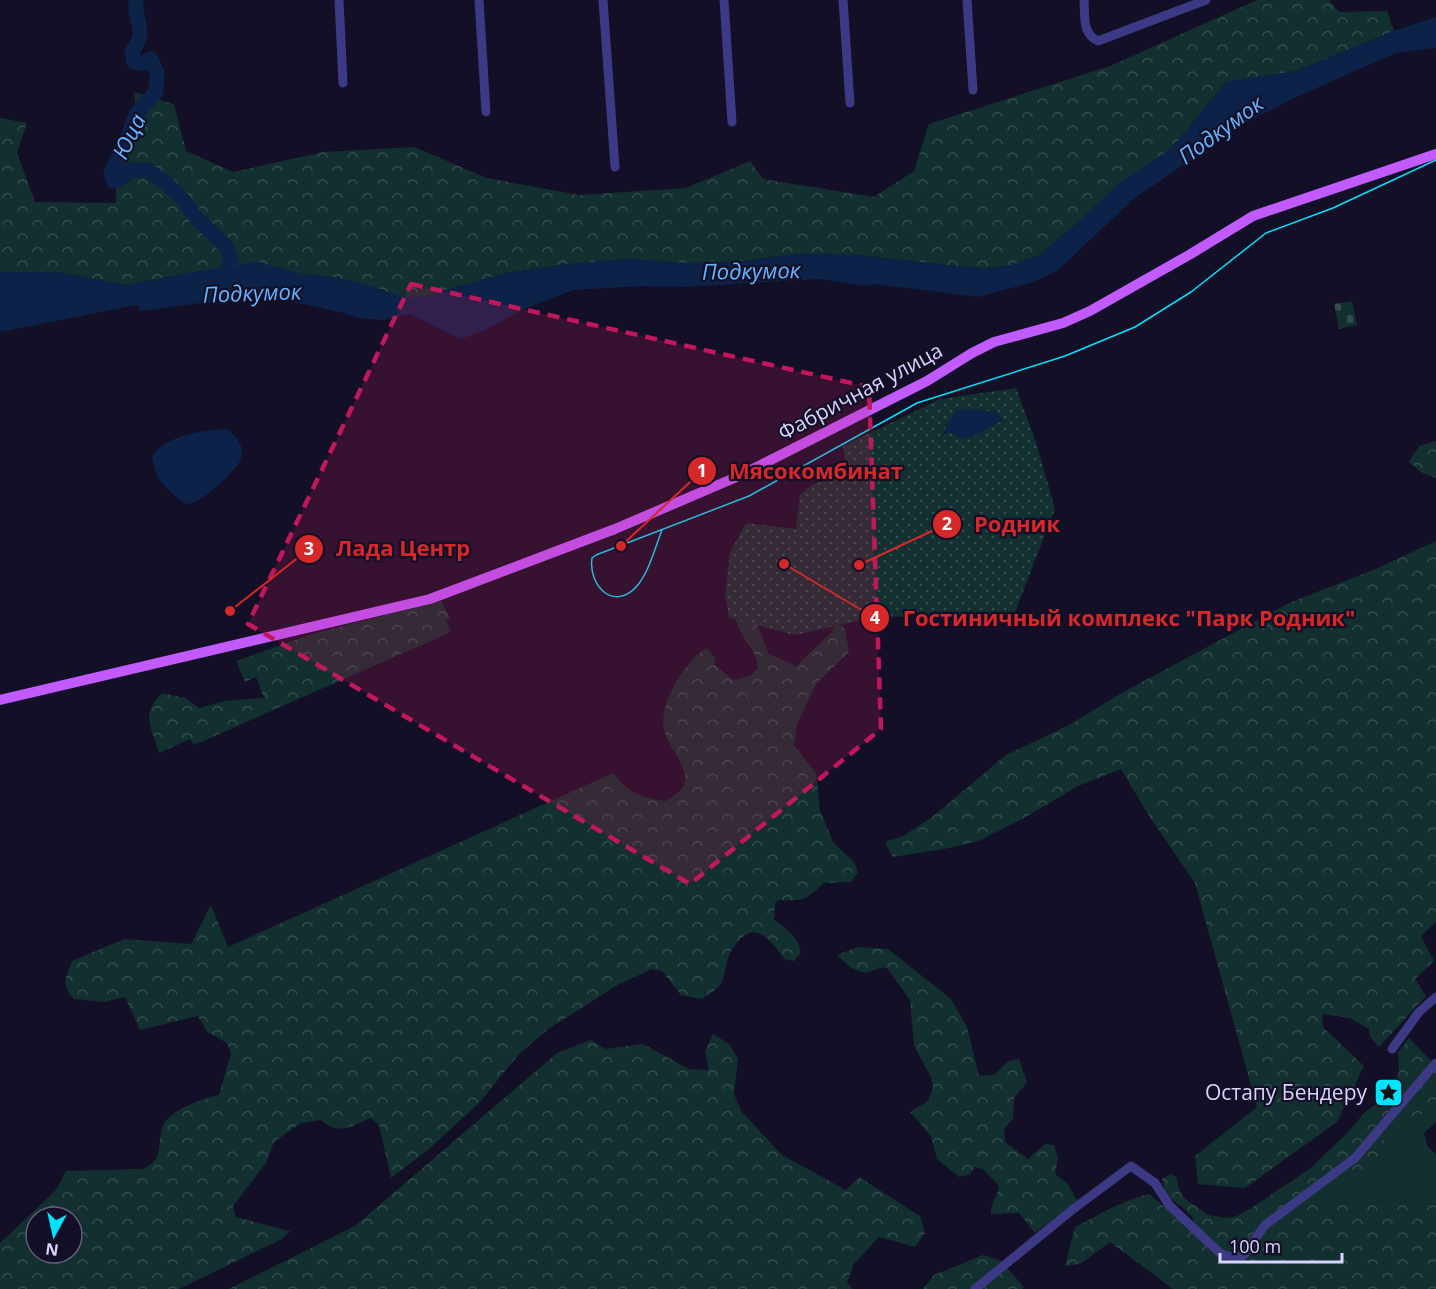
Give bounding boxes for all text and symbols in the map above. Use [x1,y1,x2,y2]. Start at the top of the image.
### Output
water label: Подкумок [1171,87,1270,170]
water label: Юца [104,108,152,164]
water label: Подкумок [701,254,802,286]
water label: Подкумок [202,275,303,309]
street label: Фабричная улица [773,336,947,446]
callout: Мясокомбинат [687,451,915,491]
text: Мясокомбинат [729,455,903,485]
text: 1 [697,458,707,482]
callout: Родник [932,504,1072,544]
text: Родник [974,508,1060,538]
text: 2 [942,511,952,535]
callout: Лада Центр [294,529,482,569]
text: Лада Центр [336,532,470,562]
text: 3 [304,536,314,560]
callout: Гостиничный комплекс "Парк Родник" [860,598,1367,638]
text: Гостиничный комплекс "Парк Родник" [903,602,1355,632]
text: 4 [870,605,880,629]
place icon: Остапу Бендеру [1372,1076,1404,1108]
place label: Остапу Бендеру [1205,1078,1367,1106]
north arrow [24,1205,84,1265]
scale bar [1220,1226,1342,1264]
text: 100 m [1229,1234,1281,1258]
text: N [44,1238,60,1262]

